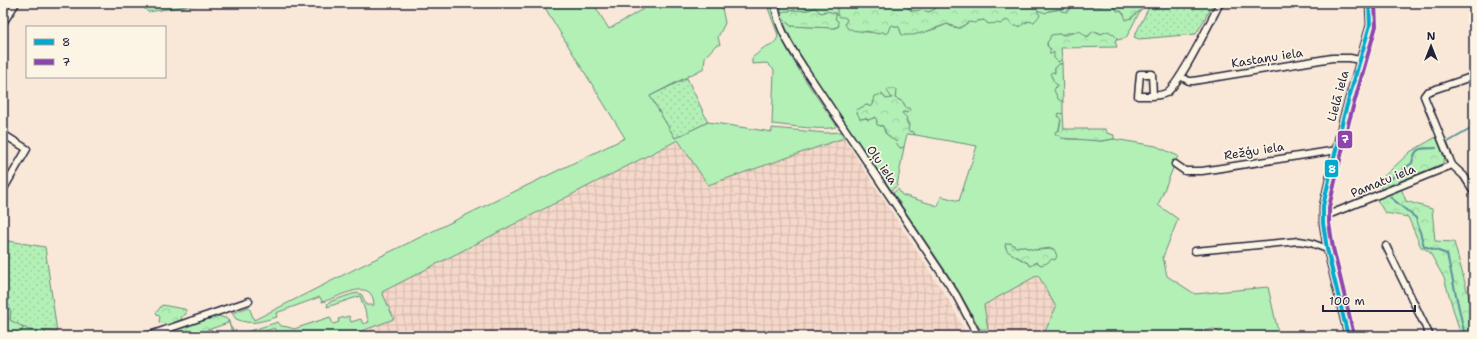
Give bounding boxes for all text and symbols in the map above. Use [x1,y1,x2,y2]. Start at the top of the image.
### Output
legend [26,26,166,78]
north arrow [1411,26,1451,66]
text: N [1427,29,1436,44]
text: 8 [62,34,70,50]
street label: Kastaņu iela [1230,44,1304,72]
text: 7 [62,54,70,70]
street label: Lielā iela [1324,68,1353,123]
line badge: 7 [1337,130,1353,149]
text: 7 [1341,132,1349,147]
street label: Režģu iela [1223,138,1286,164]
street label: Oļu iela [863,142,901,188]
line badge: 8 [1324,159,1339,178]
street label: Pamatu iela [1348,161,1418,201]
text: 8 [1328,162,1336,177]
scale bar [1323,287,1415,313]
text: 100 m [1329,293,1365,309]

